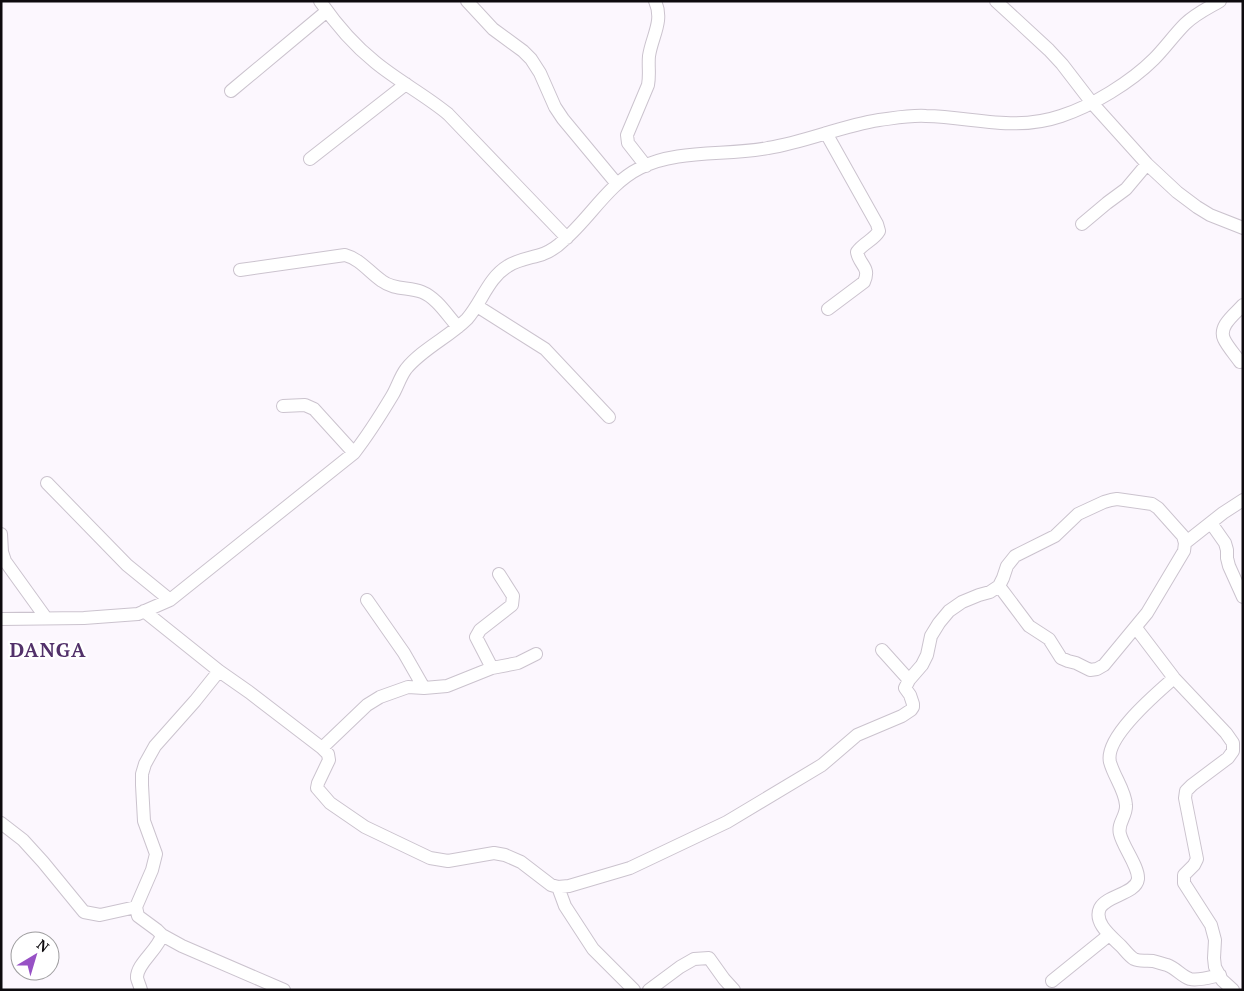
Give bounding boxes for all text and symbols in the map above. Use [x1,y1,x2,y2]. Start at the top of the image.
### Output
district label: DANGA [9,636,87,663]
north arrow [10,931,60,981]
text: N [33,935,54,956]

